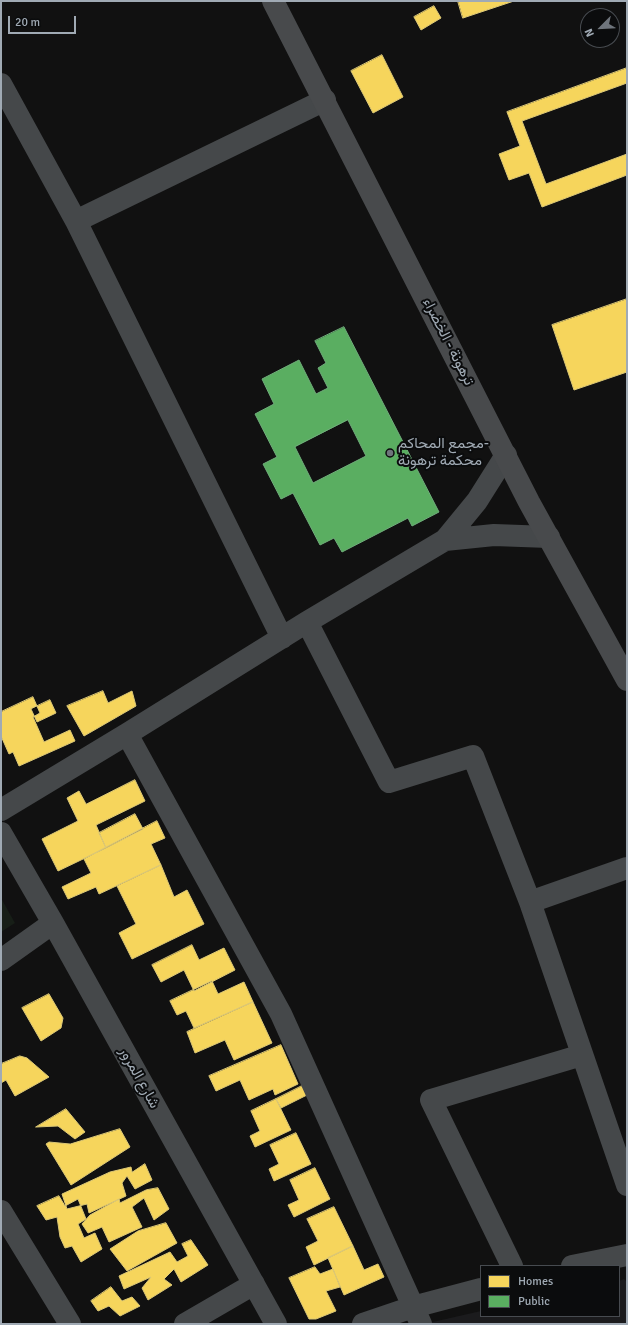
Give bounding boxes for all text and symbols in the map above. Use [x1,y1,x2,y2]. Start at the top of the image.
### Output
scale bar [10,8,78,34]
north arrow [580,8,620,48]
text: 20 m [15,15,40,30]
text: N [582,27,597,39]
street label: ترهونة - الخضراء [418,295,478,389]
place label: مجمع المحاكم- محكمة ترهونة [398,435,489,470]
marker: مجمع المحاكم- محكمة ترهونة [385,448,395,458]
street label: شارع المرور [115,1044,163,1112]
legend [480,1265,620,1317]
text: Homes [518,1274,553,1289]
text: Public [518,1294,550,1309]

